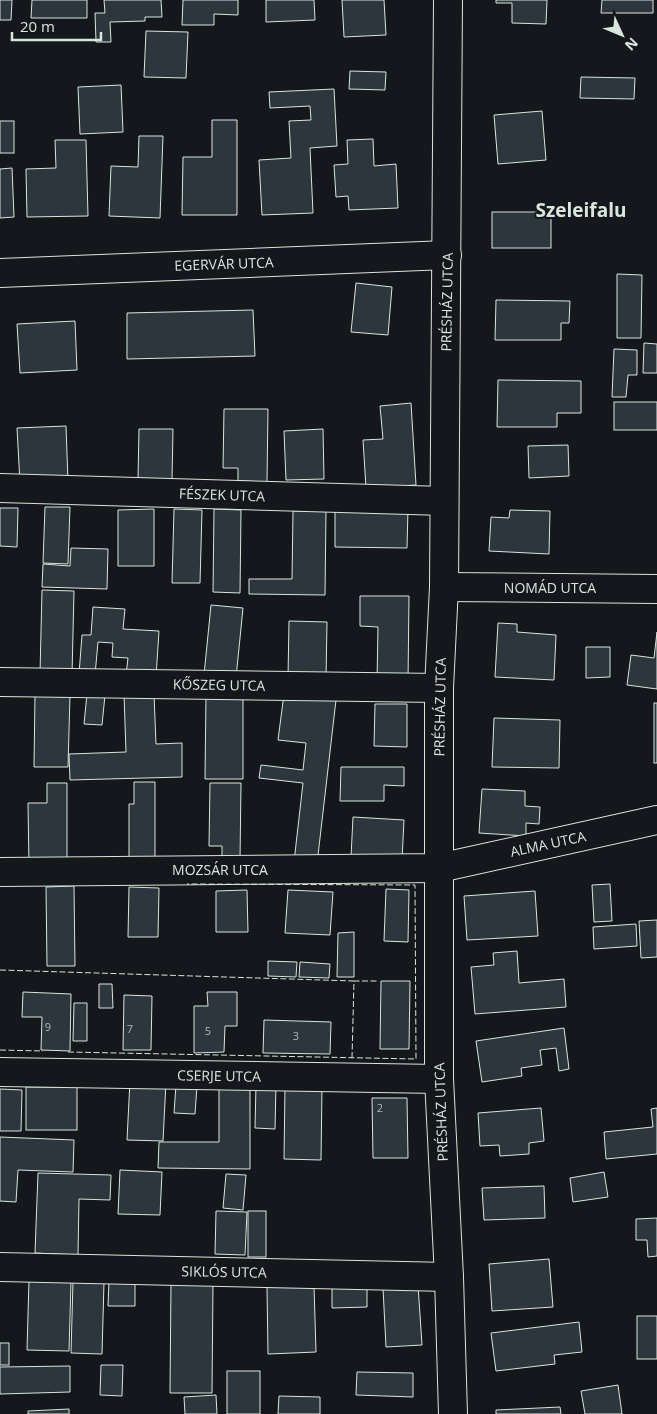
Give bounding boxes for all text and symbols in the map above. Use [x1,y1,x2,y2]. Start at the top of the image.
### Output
scale bar [12,10,101,42]
north arrow [597,10,647,60]
text: 20 m [20,16,55,36]
text: N [621,34,643,55]
district label: Szeleifalu [536,197,626,223]
street label: EGERVÁR UTCA [174,252,274,275]
street label: PRÉSHÁZ UTCA [436,252,457,352]
street label: FÉSZEK UTCA [179,484,266,506]
street label: NOMÁD UTCA [504,578,596,597]
street label: PRÉSHÁZ UTCA [429,657,450,757]
street label: KŐSZEG UTCA [173,674,265,695]
street label: ALMA UTCA [508,826,588,861]
street label: MOZSÁR UTCA [172,860,268,879]
house number: 9 [45,1019,51,1034]
house number: 7 [127,1021,133,1036]
house number: 5 [205,1023,211,1038]
house number: 3 [293,1028,299,1043]
street label: PRÉSHÁZ UTCA [429,1062,452,1162]
street label: CSERJE UTCA [177,1065,261,1086]
house number: 2 [377,1100,383,1115]
street label: SIKLÓS UTCA [181,1261,267,1282]

